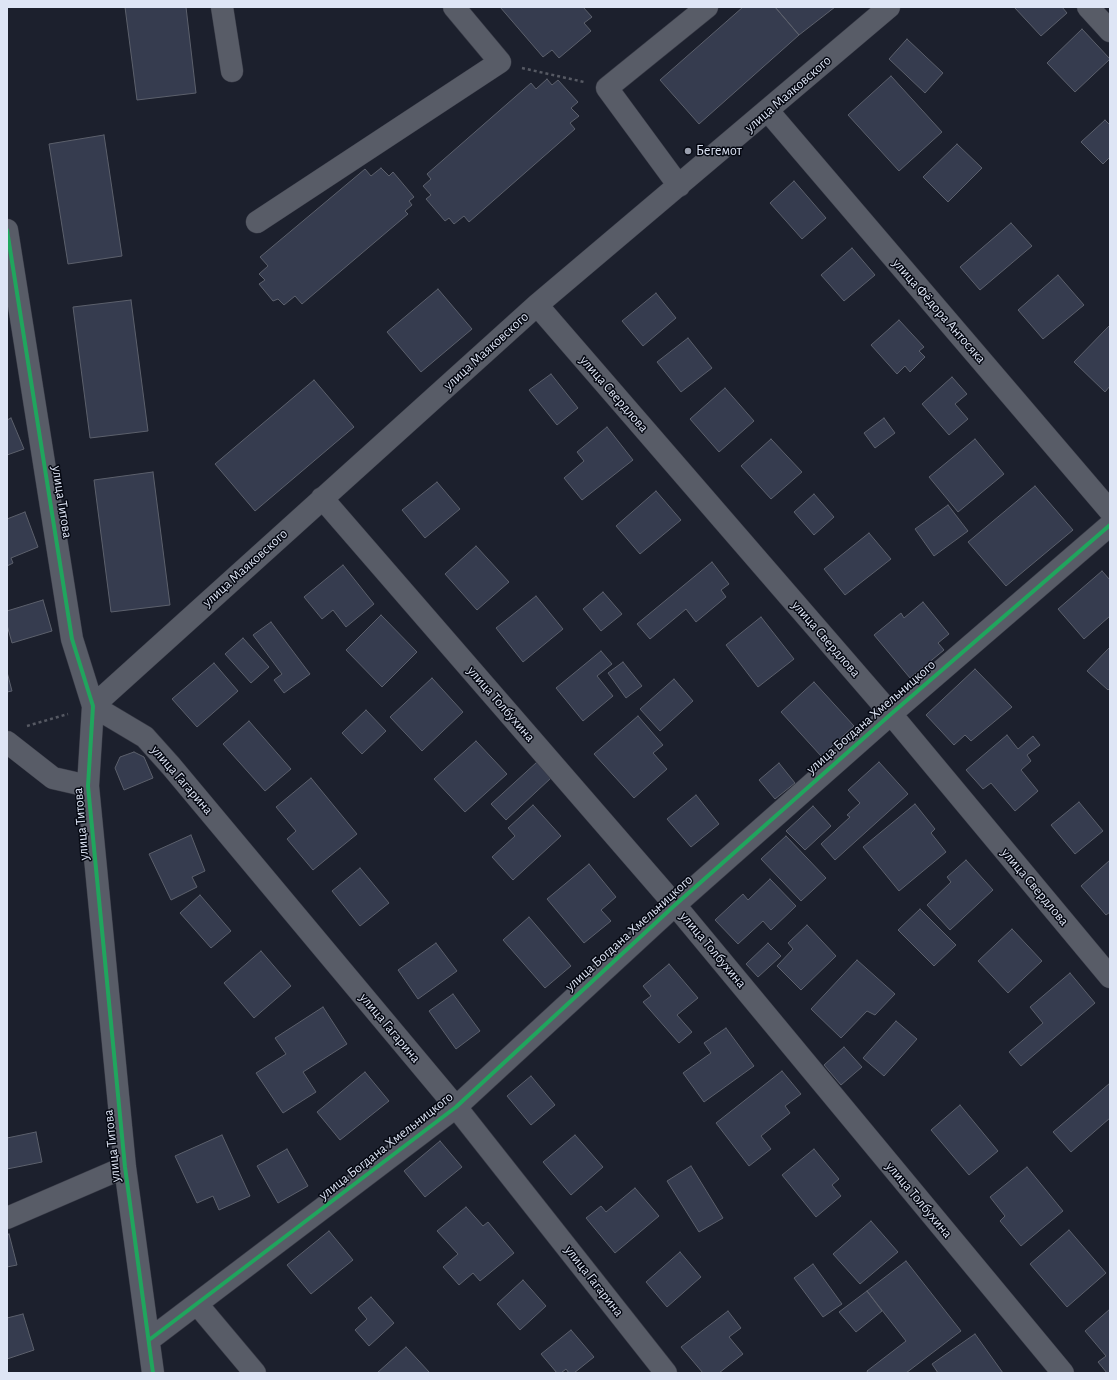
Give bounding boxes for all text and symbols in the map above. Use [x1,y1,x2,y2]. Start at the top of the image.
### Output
street label: улица Маяковского [741,52,835,136]
place label: Бегемот [696,143,742,159]
marker: Бегемот [683,146,693,156]
street label: улица Фёдора Антосяка [889,255,989,367]
street label: улица Маяковского [440,308,532,394]
street label: улица Свердлова [576,352,652,436]
street label: улица Титова [48,465,76,539]
street label: улица Маяковского [199,525,291,611]
street label: улица Свердлова [788,597,864,681]
street label: улица Богдана Хмельницкого [803,656,939,778]
street label: улица Толбухина [464,663,538,745]
street label: улица Гагарина [147,742,217,818]
street label: улица Титова [69,787,93,861]
street label: улица Свердлова [998,845,1072,929]
street label: улица Богдана Хмельницкого [562,871,696,995]
street label: улица Толбухина [676,908,750,992]
street label: улица Гагарина [356,990,424,1066]
street label: улица Богдана Хмельницкого [316,1088,456,1204]
street label: улица Титова [100,1109,124,1183]
street label: улица Толбухина [882,1158,956,1242]
street label: улица Гагарина [561,1242,627,1320]

